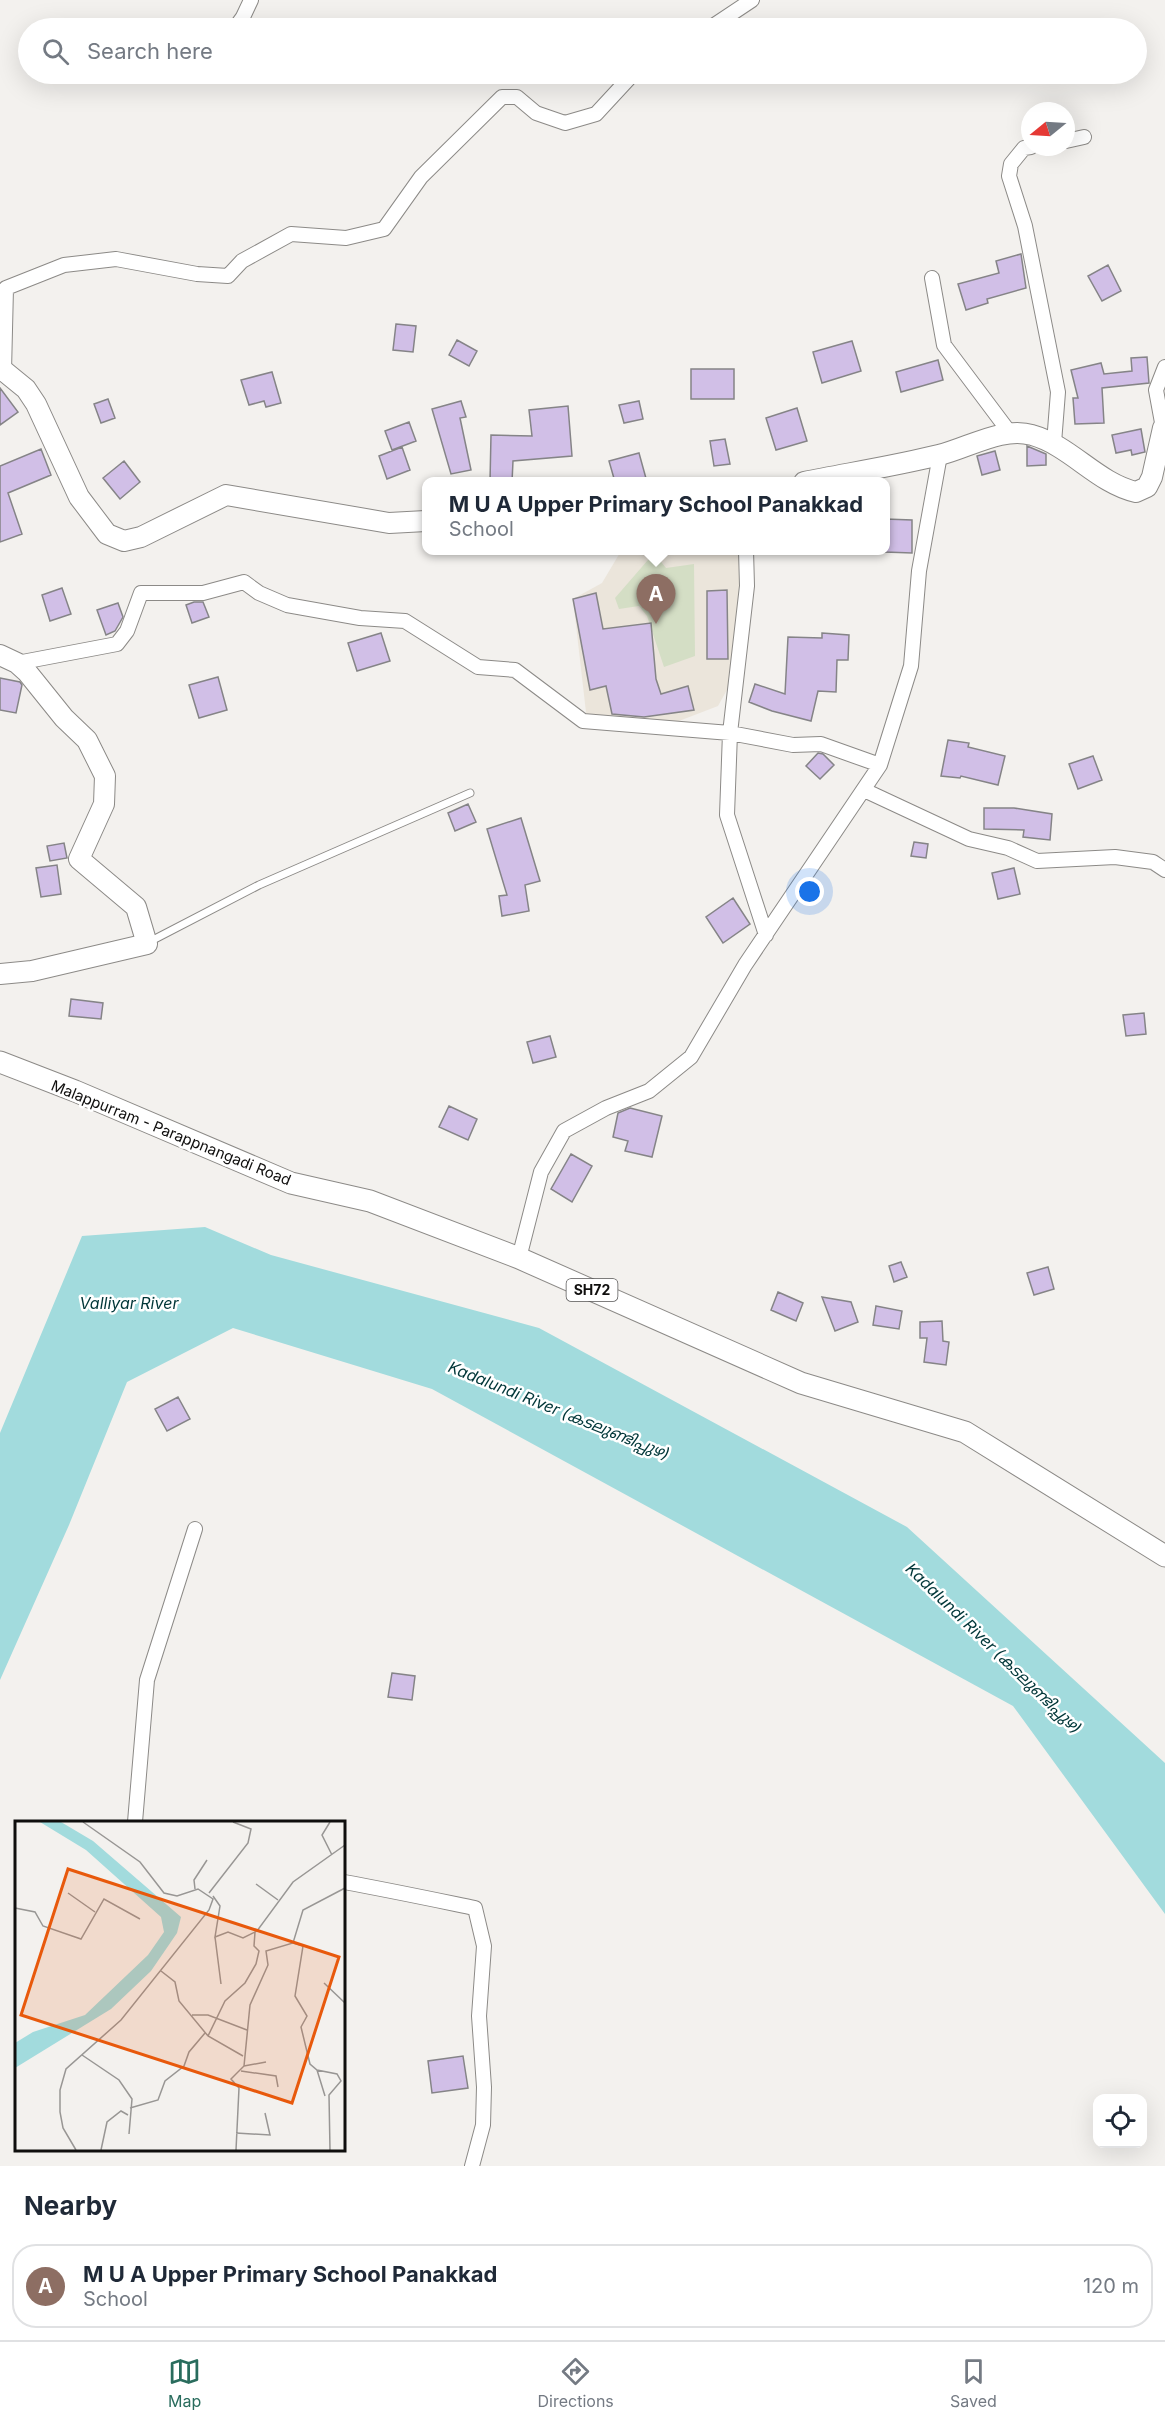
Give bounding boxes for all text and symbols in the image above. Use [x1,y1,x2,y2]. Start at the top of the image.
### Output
search box [18,18,1147,84]
icon: search [39,35,72,68]
text: Search here [87,38,213,64]
north arrow [1021,102,1075,156]
popup [422,477,890,555]
text: M U A Upper Primary School Panakkad [449,491,863,517]
text: School [449,517,514,541]
pin: A [636,574,676,624]
your location [795,877,824,906]
street label: Malappurram - Parappnangadi Road [48,1076,294,1190]
road number: SH72 [566,1279,618,1301]
water label: Valliyar River [80,1293,179,1313]
water label: Kadalundi River (കടലുണ്ടിപ്പുഴ) [445,1356,673,1466]
water label: Kadalundi River (കടലുണ്ടിപ്പുഴ) [900,1559,1086,1739]
inset map [15,1821,345,2151]
map controls [1093,2094,1147,2148]
button: locate [1093,2094,1147,2148]
text: Nearby [24,2190,117,2221]
text: M U A Upper Primary School Panakkad [83,2261,497,2287]
text: A [38,2274,53,2298]
text: 120 m [1083,2274,1139,2298]
text: School [83,2287,148,2311]
tab: Map [168,2355,201,2411]
tab: Directions [538,2355,614,2411]
tab: Saved [950,2355,997,2411]

